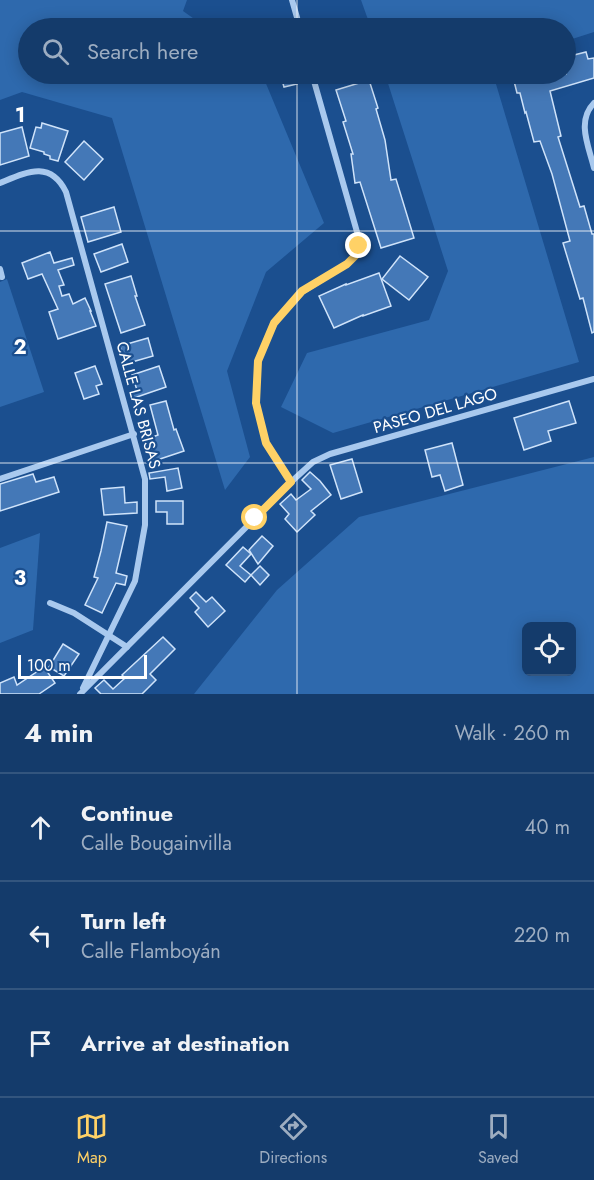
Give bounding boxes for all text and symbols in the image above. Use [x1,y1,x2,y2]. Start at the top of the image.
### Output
search box [18,18,576,84]
icon: search [39,35,72,68]
text: Search here [87,35,198,67]
text: 1 [15,101,25,130]
route end [345,232,371,258]
text: 2 [13,333,27,362]
street label: CALLE LAS BRISAS [110,339,167,472]
street label: PASEO DEL LAGO [371,382,500,439]
route start [241,504,267,530]
text: 3 [14,564,26,593]
map controls [522,622,576,676]
button: locate [522,622,576,676]
scale bar [18,652,147,680]
text: 100 m [27,654,71,677]
text: 4 min [24,714,93,752]
text: Walk · 260 m [455,719,570,748]
text: Continue [81,797,173,829]
icon: ahead [24,811,57,844]
text: 40 m [525,813,570,842]
text: Calle Bougainvilla [81,829,232,858]
text: Turn left [81,905,166,937]
icon: left [24,919,57,952]
text: 220 m [514,921,570,950]
text: Calle Flamboyán [81,937,221,966]
icon: arrive [24,1027,57,1060]
text: Arrive at destination [81,1027,290,1059]
tab: Map [75,1110,108,1169]
tab: Directions [259,1110,327,1169]
tab: Saved [478,1110,519,1169]

